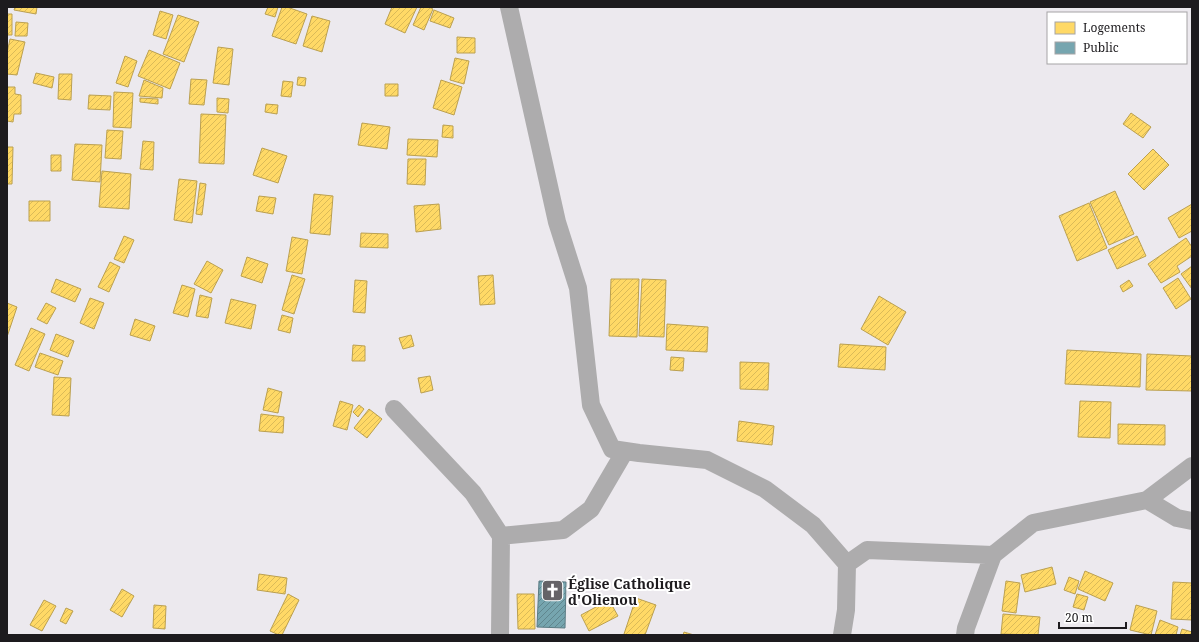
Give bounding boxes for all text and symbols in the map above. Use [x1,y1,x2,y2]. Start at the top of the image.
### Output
legend [1047,12,1187,64]
text: Logements [1083,19,1145,36]
text: Public [1083,39,1119,56]
place label: Église Catholique d'Olienou [568,574,691,609]
church icon: Église Catholique d'Olienou [539,578,565,604]
scale bar [1059,604,1126,630]
text: 20 m [1065,609,1093,626]

